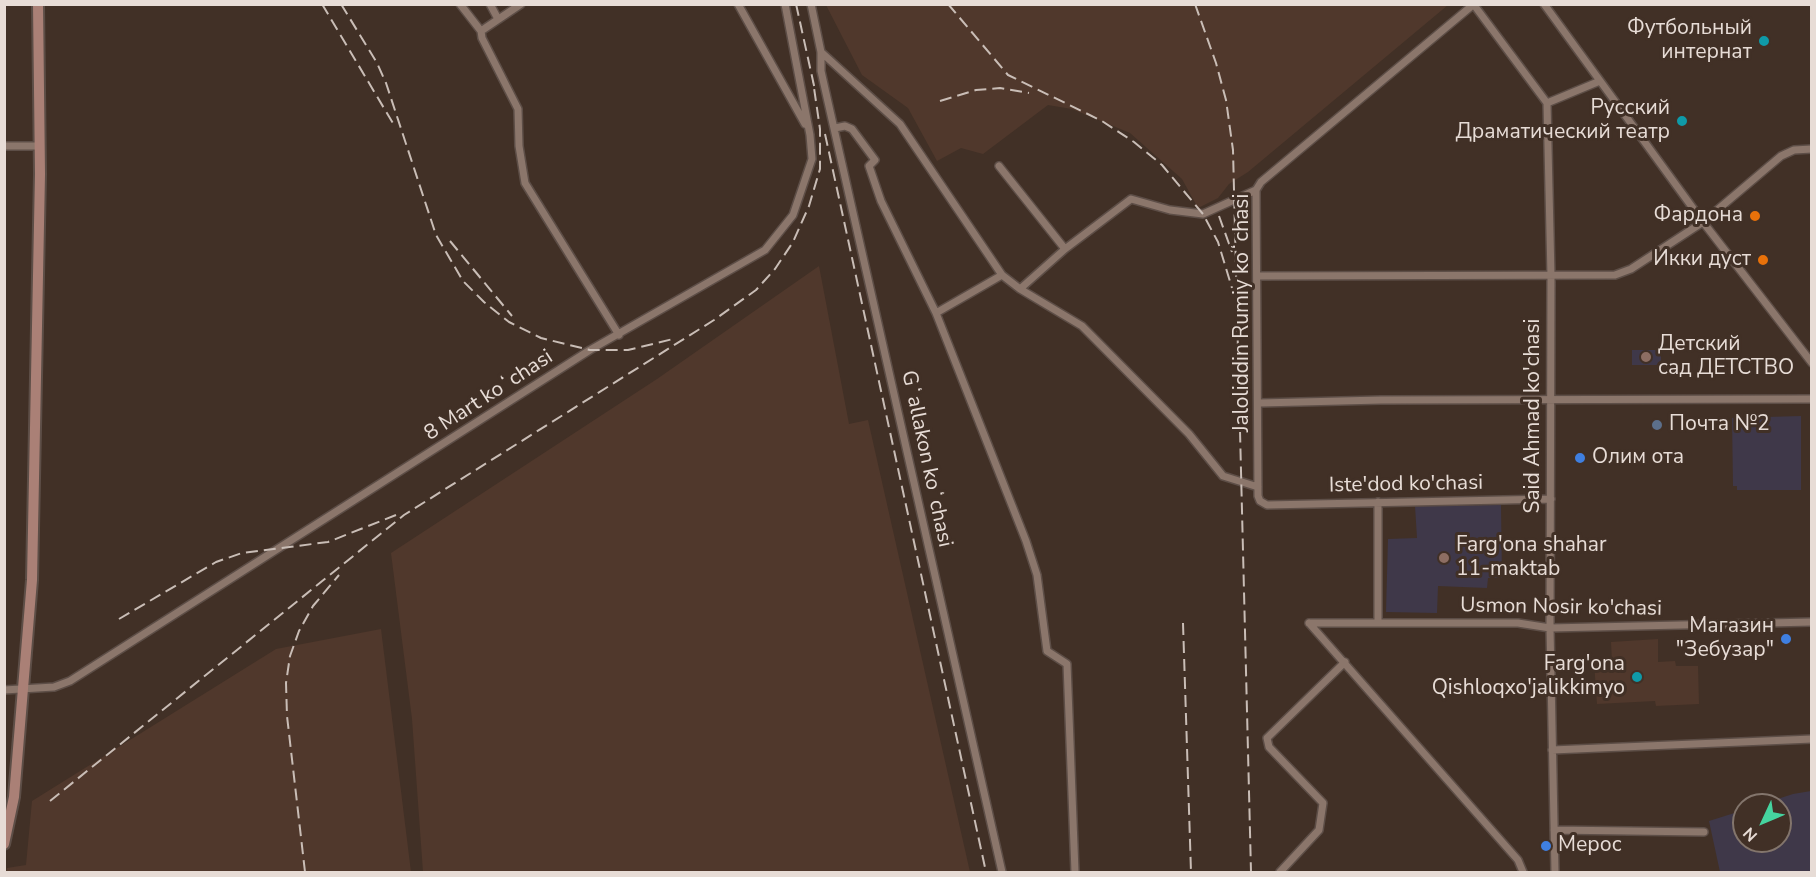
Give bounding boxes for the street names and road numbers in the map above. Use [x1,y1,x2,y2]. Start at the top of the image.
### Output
street label: Jaloliddin Rumiy koʻchasi [1230,194,1256,432]
street label: Said Ahmad ko'chasi [1521,319,1547,513]
street label: 8 Mart koʻchasi [420,345,558,447]
street label: Gʻallakon koʻchasi [895,368,957,550]
street label: Iste'dod ko'chasi [1329,471,1483,499]
street label: Usmon Nosir ko'chasi [1460,594,1662,622]

